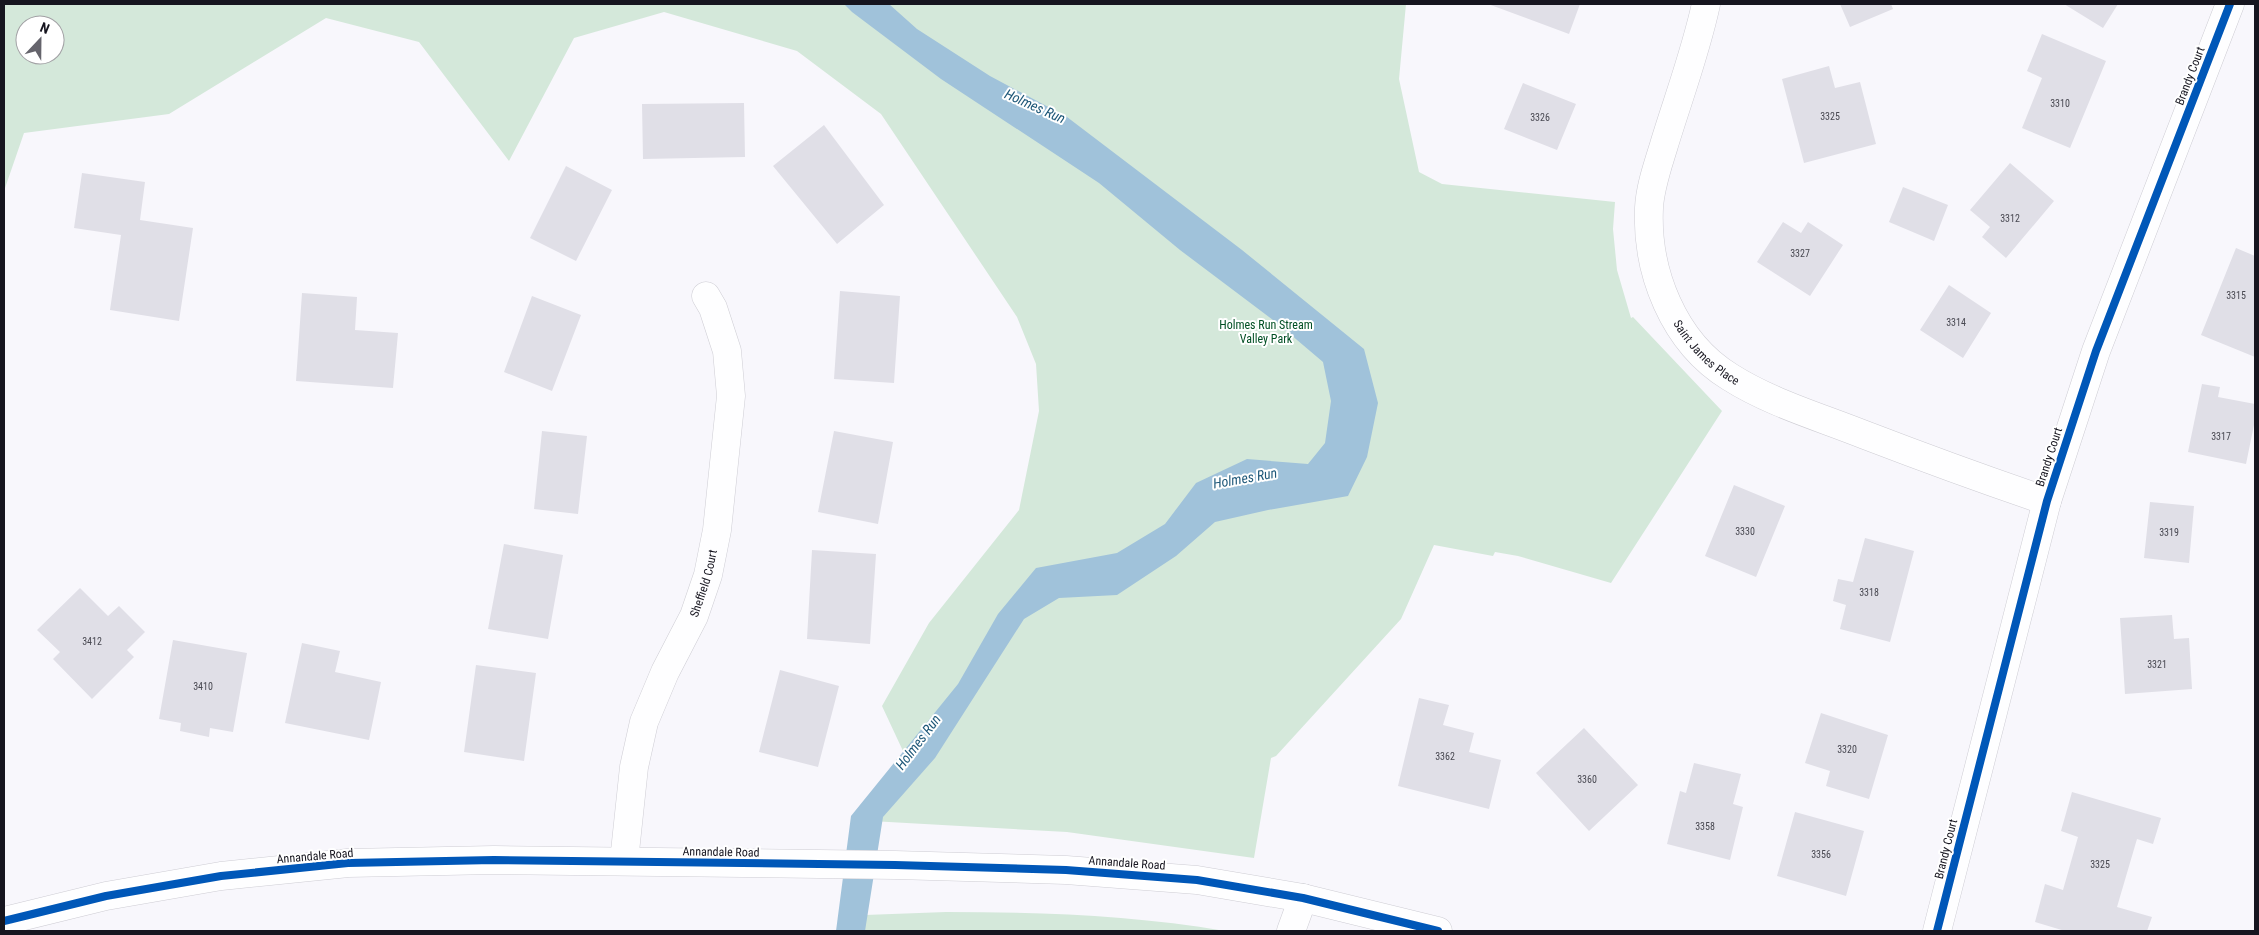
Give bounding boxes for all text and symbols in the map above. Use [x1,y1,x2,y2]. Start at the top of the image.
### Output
north arrow [15,15,65,65]
text: N [38,19,52,37]
street label: Brandy Court [2172,44,2208,107]
water label: Holmes Run [1002,86,1068,126]
house number: 3310 [2050,98,2070,109]
house number: 3325 [1820,111,1840,122]
house number: 3326 [1530,112,1550,123]
house number: 3312 [2000,213,2020,224]
house number: 3327 [1790,248,1810,259]
house number: 3315 [2226,290,2246,301]
house number: 3314 [1946,317,1966,328]
park label: Holmes Run Stream Valley Park [1219,318,1313,346]
street label: Saint James Place [1670,318,1742,388]
street label: Brandy Court [2033,425,2065,488]
house number: 3317 [2211,431,2231,442]
water label: Holmes Run [1212,465,1278,491]
house number: 3330 [1735,526,1755,537]
house number: 3319 [2159,527,2179,538]
street label: Sheffield Court [687,548,720,619]
house number: 3318 [1859,587,1879,598]
house number: 3412 [82,636,102,647]
house number: 3321 [2147,659,2167,670]
house number: 3410 [193,681,213,692]
water label: Holmes Run [892,711,944,773]
house number: 3320 [1837,744,1857,755]
house number: 3362 [1435,751,1455,762]
house number: 3360 [1577,774,1597,785]
street label: Brandy Court [1932,817,1960,880]
house number: 3358 [1695,821,1715,832]
street label: Annandale Road [682,844,760,860]
street label: Annandale Road [276,846,354,866]
house number: 3356 [1811,849,1831,860]
street label: Annandale Road [1088,853,1166,873]
house number: 3325 [2090,859,2110,870]

